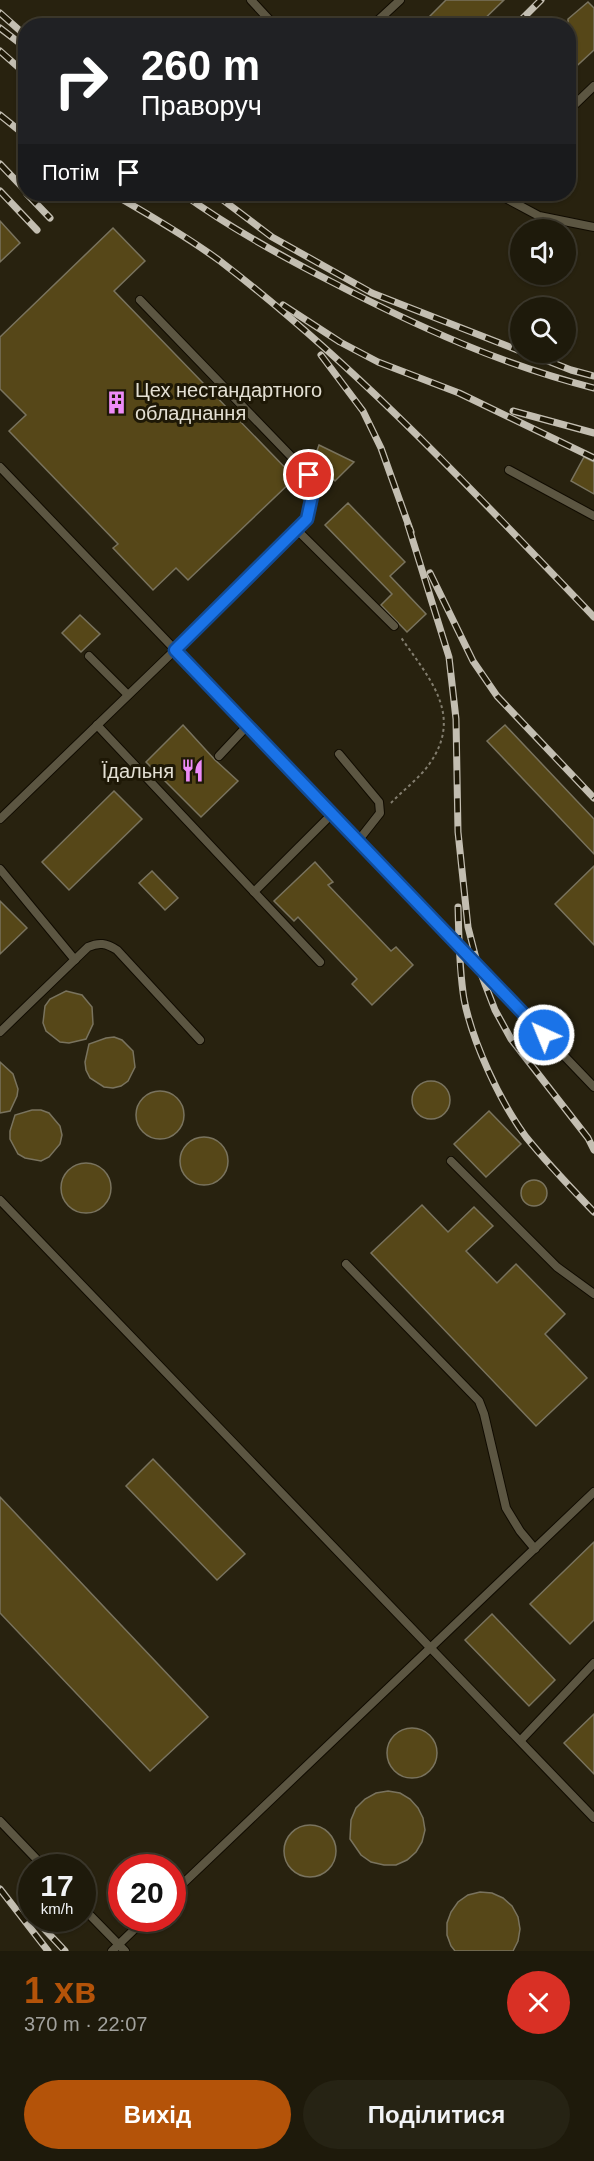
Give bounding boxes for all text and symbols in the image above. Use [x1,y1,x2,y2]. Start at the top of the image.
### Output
icon: right [42,42,120,120]
text: 260 m [141,42,260,89]
text: Праворуч [141,91,262,121]
icon: arrive [112,156,145,189]
text: Потім [42,160,100,185]
map controls [510,219,576,363]
button: sound [510,219,576,285]
button: search [510,297,576,363]
place label: Цех нестандартного обладнання [135,379,322,424]
building icon: Цех нестандартного обладнання [104,389,130,415]
pin [283,449,334,500]
icon: arrive [292,458,325,491]
restaurant icon: Їдальня [179,758,205,784]
place label: Їдальня [102,760,174,782]
position arrow [512,1003,576,1067]
speed limit sign: 20 [108,1854,186,1932]
text: 17 [40,1869,74,1902]
text: km/h [41,1900,73,1917]
text: 1 хв [24,1970,96,2011]
button: close [507,1971,570,2034]
text: 370 m · 22:07 [24,2013,147,2035]
button: Вихід [24,2080,291,2149]
button: Поділитися [303,2080,570,2149]

